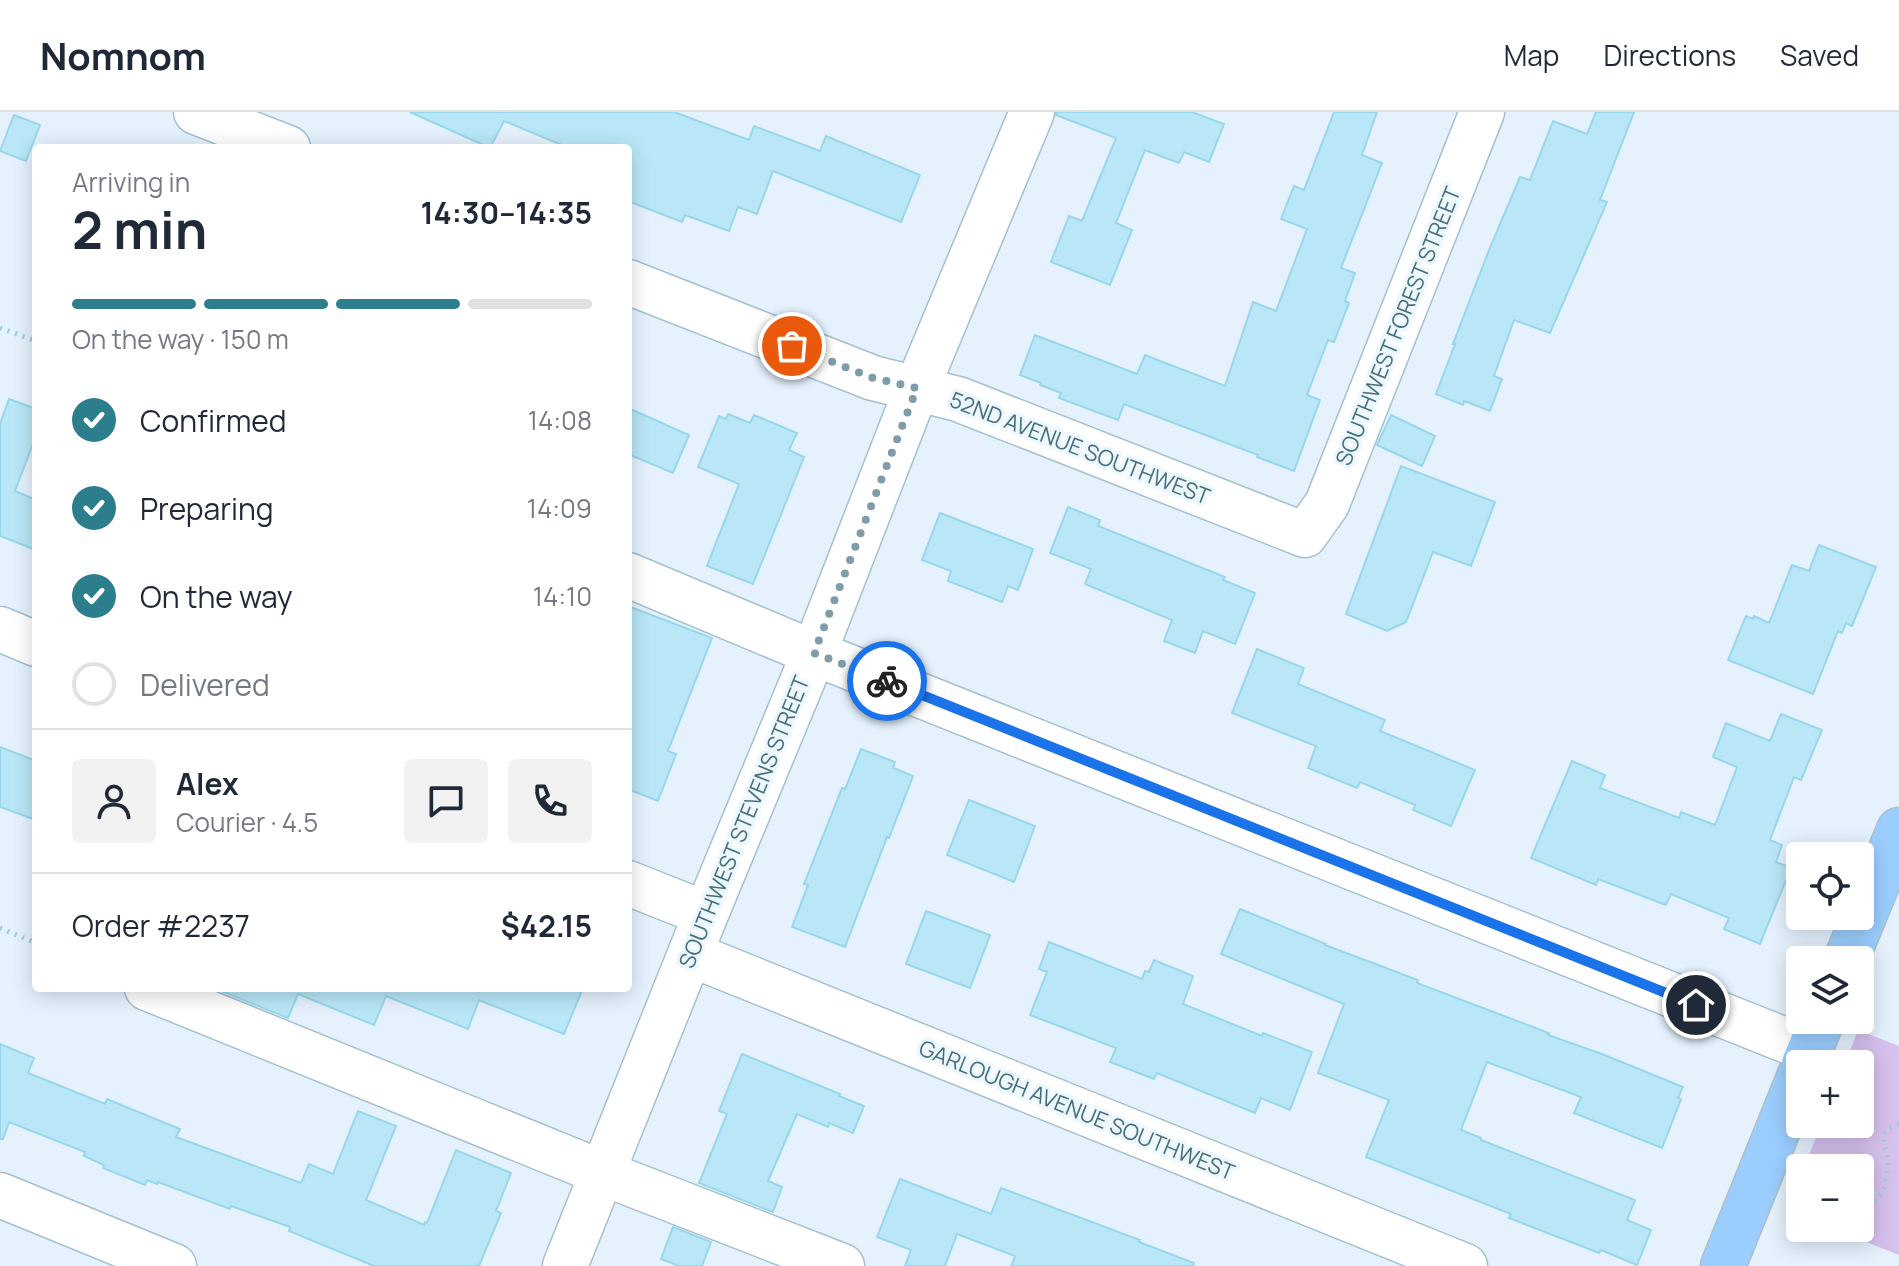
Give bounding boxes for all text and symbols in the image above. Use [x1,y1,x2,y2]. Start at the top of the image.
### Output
text: Nomnom [40,29,206,81]
text: Map [1504,36,1559,74]
text: Directions [1603,36,1736,74]
text: Saved [1780,36,1859,74]
text: Arriving in [72,164,190,200]
street label: SOUTHWEST FOREST STREET [1328,182,1468,470]
text: 14:30–14:35 [420,192,592,233]
text: 2 min [72,194,207,265]
pin [758,312,826,380]
text: On the way · 150 m [72,321,289,357]
icon: bag [770,324,814,368]
street label: 52ND AVENUE SOUTHWEST [945,384,1215,512]
icon: check [72,398,116,442]
text: Confirmed [140,400,287,441]
text: 14:08 [528,402,592,438]
icon: check [72,486,116,530]
text: Preparing [140,488,274,529]
text: 14:09 [527,490,592,526]
icon: check [72,574,116,618]
text: On the way [140,576,293,617]
text: 14:10 [533,578,592,614]
courier [847,641,927,721]
icon: bike [865,659,909,703]
text: Delivered [140,664,270,705]
street label: SOUTHWEST STEVENS STREET [671,671,817,973]
button: person [72,759,156,843]
button: chat [404,759,488,843]
button: phone [508,759,592,843]
text: Alex [176,763,239,804]
text: Courier · 4.5 [176,804,318,840]
map controls [1786,842,1874,1242]
button: locate [1786,842,1874,930]
text: Order #2237 [72,905,250,946]
text: $42.15 [501,905,592,946]
button: layers [1786,946,1874,1034]
pin [1662,971,1730,1039]
icon: home [1674,983,1718,1027]
street label: GARLOUGH AVENUE SOUTHWEST [915,1033,1239,1187]
button: + [1786,1050,1874,1138]
button: − [1786,1154,1874,1242]

